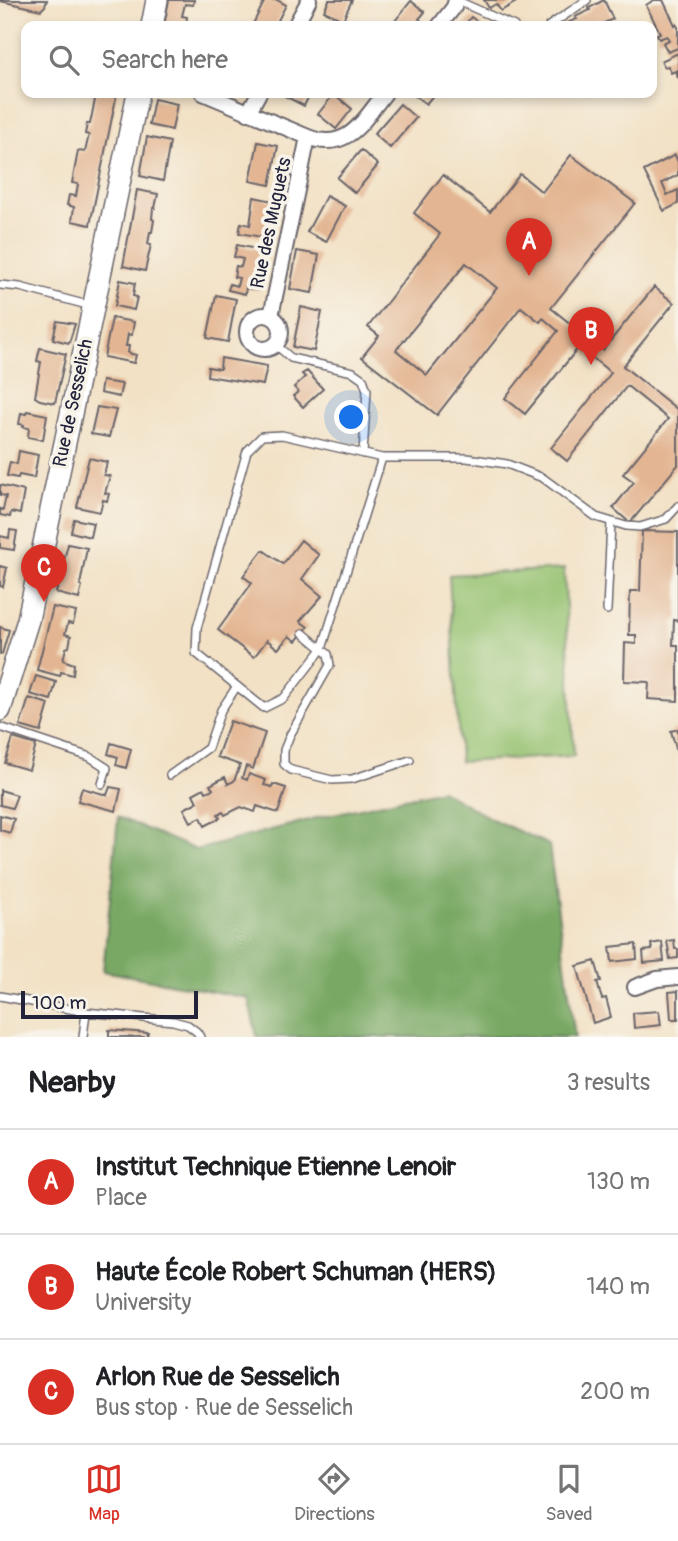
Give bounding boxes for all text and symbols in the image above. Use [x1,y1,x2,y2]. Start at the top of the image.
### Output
search box [21,21,657,98]
icon: search [45,41,83,79]
text: Search here [101,44,228,76]
street label: Rue des Muguets [245,155,297,291]
pin: A [506,218,552,276]
pin: B [568,307,614,365]
street label: Rue de Sesselich [48,337,98,469]
your location [334,400,368,434]
pin: C [21,544,67,602]
scale bar [21,988,198,1020]
text: 100 m [32,991,86,1015]
text: Nearby [28,1064,115,1101]
text: 3 results [567,1068,650,1097]
text: Institut Technique Etienne Lenoir [95,1151,456,1183]
text: A [44,1167,58,1196]
text: 130 m [587,1167,650,1196]
text: Place [95,1183,147,1212]
text: Haute École Robert Schuman (HERS) [95,1256,497,1288]
text: B [44,1272,58,1301]
text: 140 m [587,1272,650,1301]
text: University [95,1288,191,1317]
text: Arlon Rue de Sesselich [95,1361,340,1393]
text: C [44,1377,58,1406]
text: 200 m [580,1377,650,1406]
text: Bus stop · Rue de Sesselich [95,1393,353,1422]
tab: Map [85,1460,123,1526]
tab: Directions [294,1460,375,1526]
tab: Saved [545,1460,593,1526]

